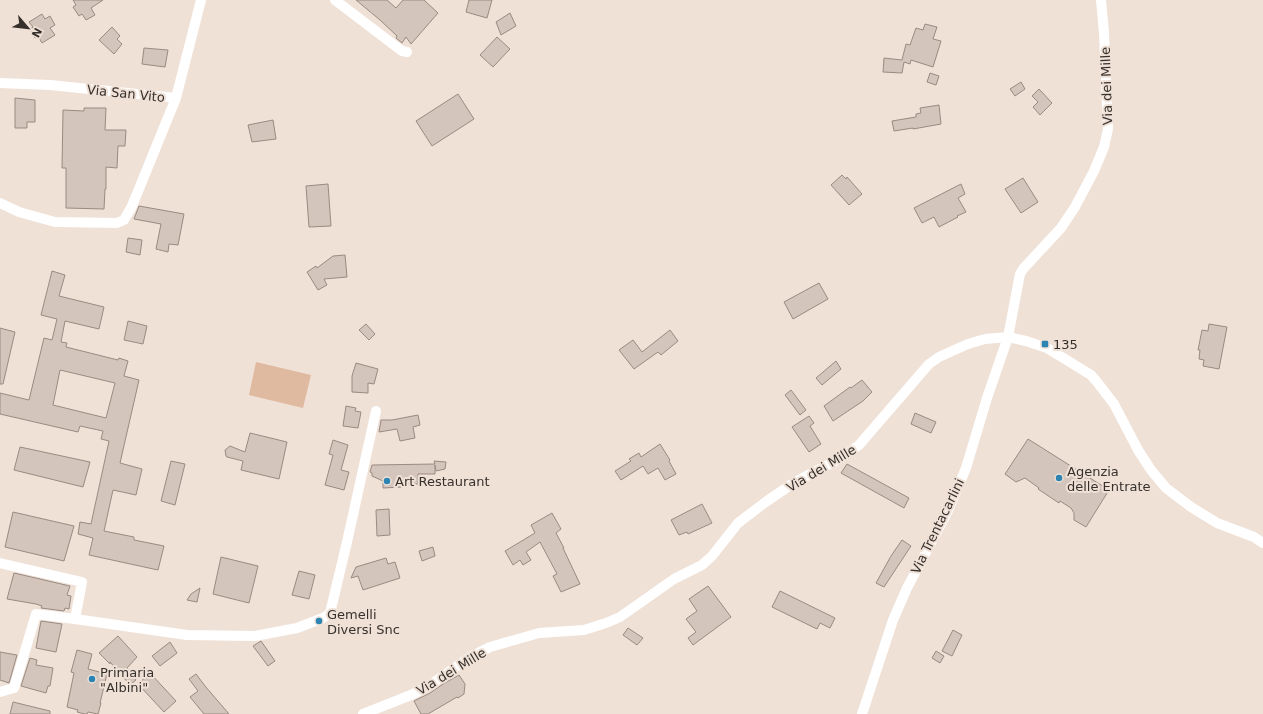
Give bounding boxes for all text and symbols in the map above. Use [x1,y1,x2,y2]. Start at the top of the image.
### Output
north arrow [8,8,48,48]
text: N [28,25,44,40]
street label: Via dei Mille [1098,47,1115,125]
street label: Via San Vito [86,82,166,105]
place label: 135 [1053,337,1078,352]
marker: 135 [1040,339,1050,349]
street label: Via dei Mille [784,442,859,495]
place label: Agenzia delle Entrate [1067,464,1151,494]
marker: Agenzia delle Entrate [1054,473,1064,483]
place label: Art Restaurant [395,474,490,489]
marker: Art Restaurant [382,476,392,486]
street label: Via Trentacarlini [908,476,967,576]
place label: Gemelli Diversi Snc [327,607,400,637]
marker: Gemelli Diversi Snc [314,616,324,626]
street label: Via dei Mille [414,645,489,698]
place label: Primaria "Albini" [100,665,154,695]
marker: Primaria "Albini" [87,674,97,684]

